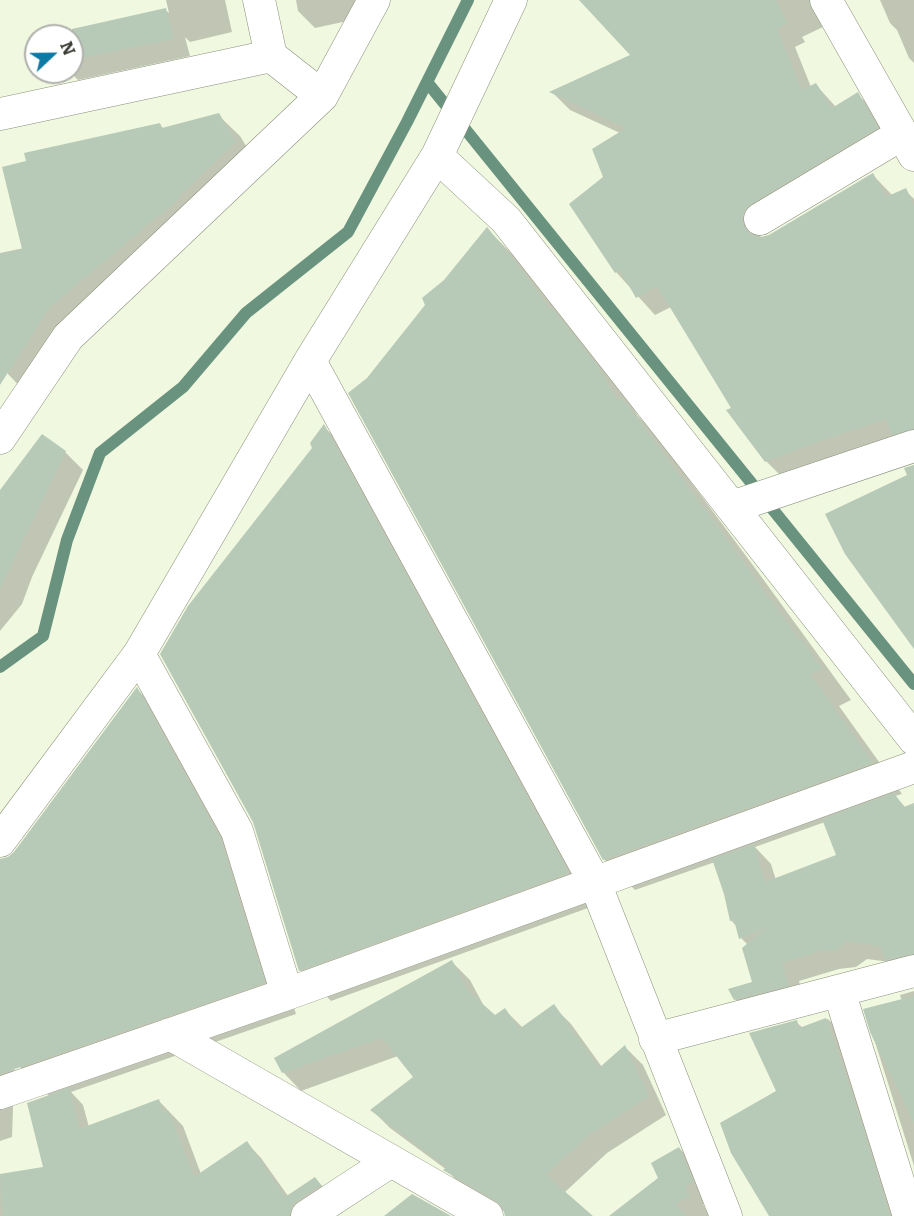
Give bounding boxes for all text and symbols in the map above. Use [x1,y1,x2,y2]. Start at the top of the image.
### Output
north arrow [24,24,84,84]
text: N [55,37,82,59]

